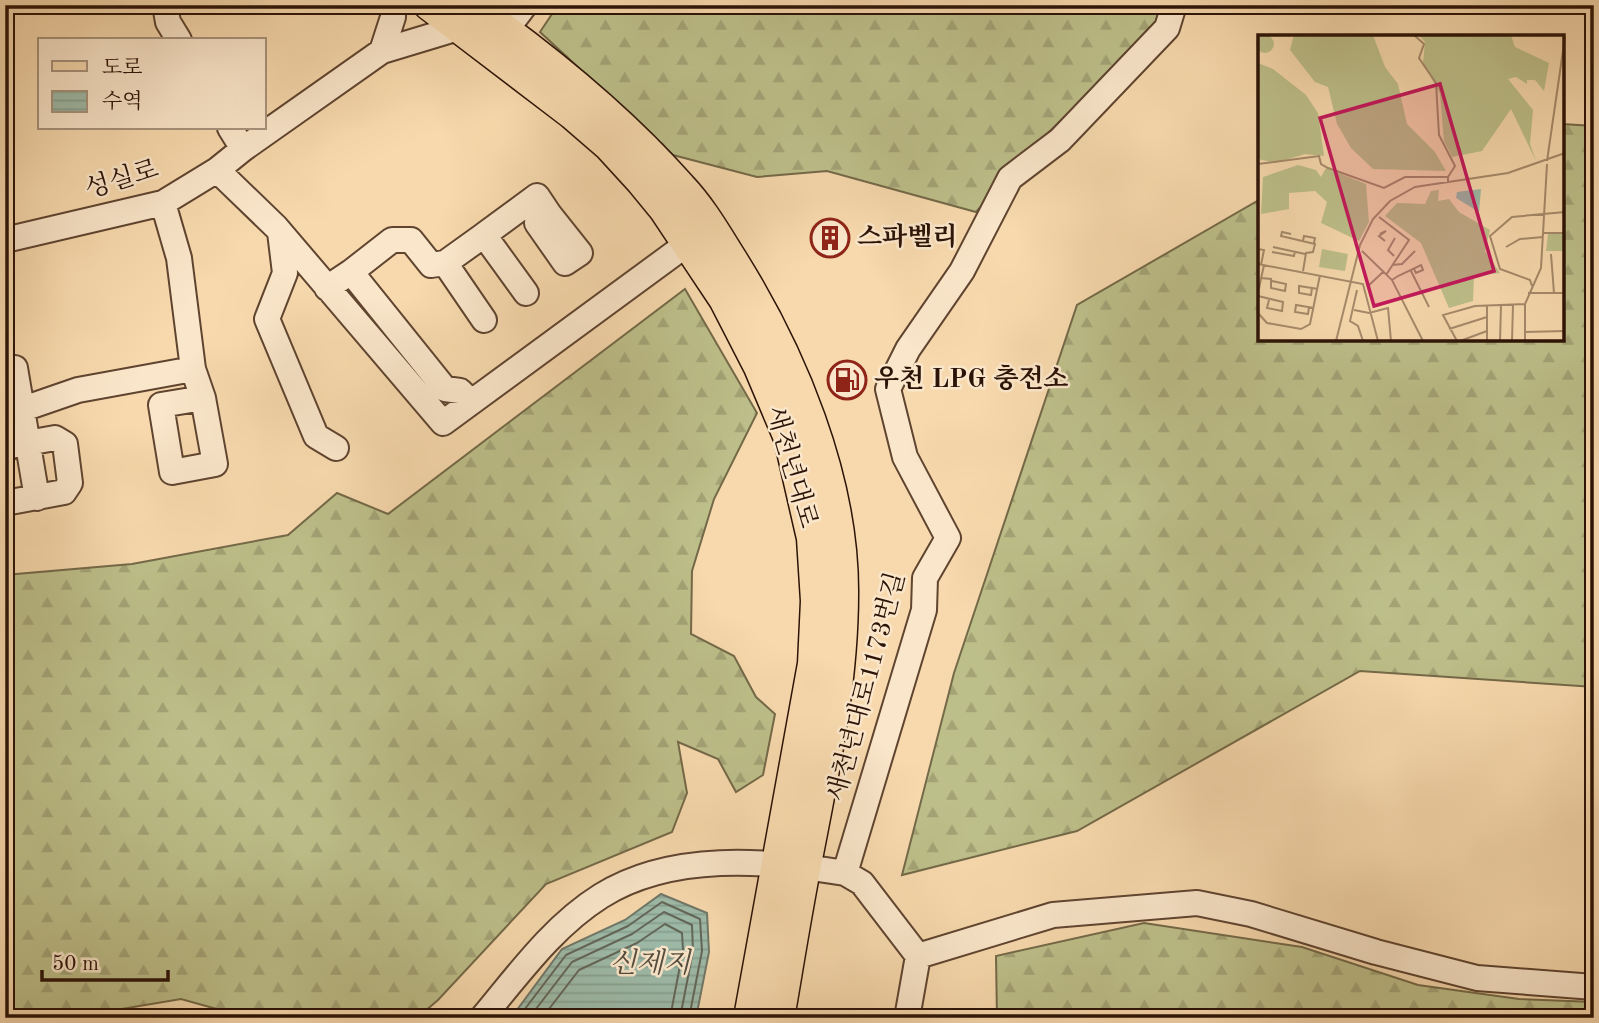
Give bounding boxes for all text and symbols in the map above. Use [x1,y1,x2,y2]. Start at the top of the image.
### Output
inset map [1258,35,1564,341]
legend [38,38,266,130]
text: 도로 [102,57,143,79]
text: 수역 [102,90,143,113]
street label: 성실로 [82,155,162,203]
building icon: 스파벨리 [809,217,851,259]
place label: 스파벨리 [857,222,957,251]
fuel station icon: 우천 LPG 충전소 [826,359,868,401]
place label: 우천 LPG 충전소 [874,364,1069,393]
street label: 새천년대로 [761,403,823,531]
street label: 새천년대로1173번길 [822,569,910,804]
scale bar [42,939,168,983]
water label: 신제지 [609,948,693,979]
text: 50 m [52,954,99,975]

